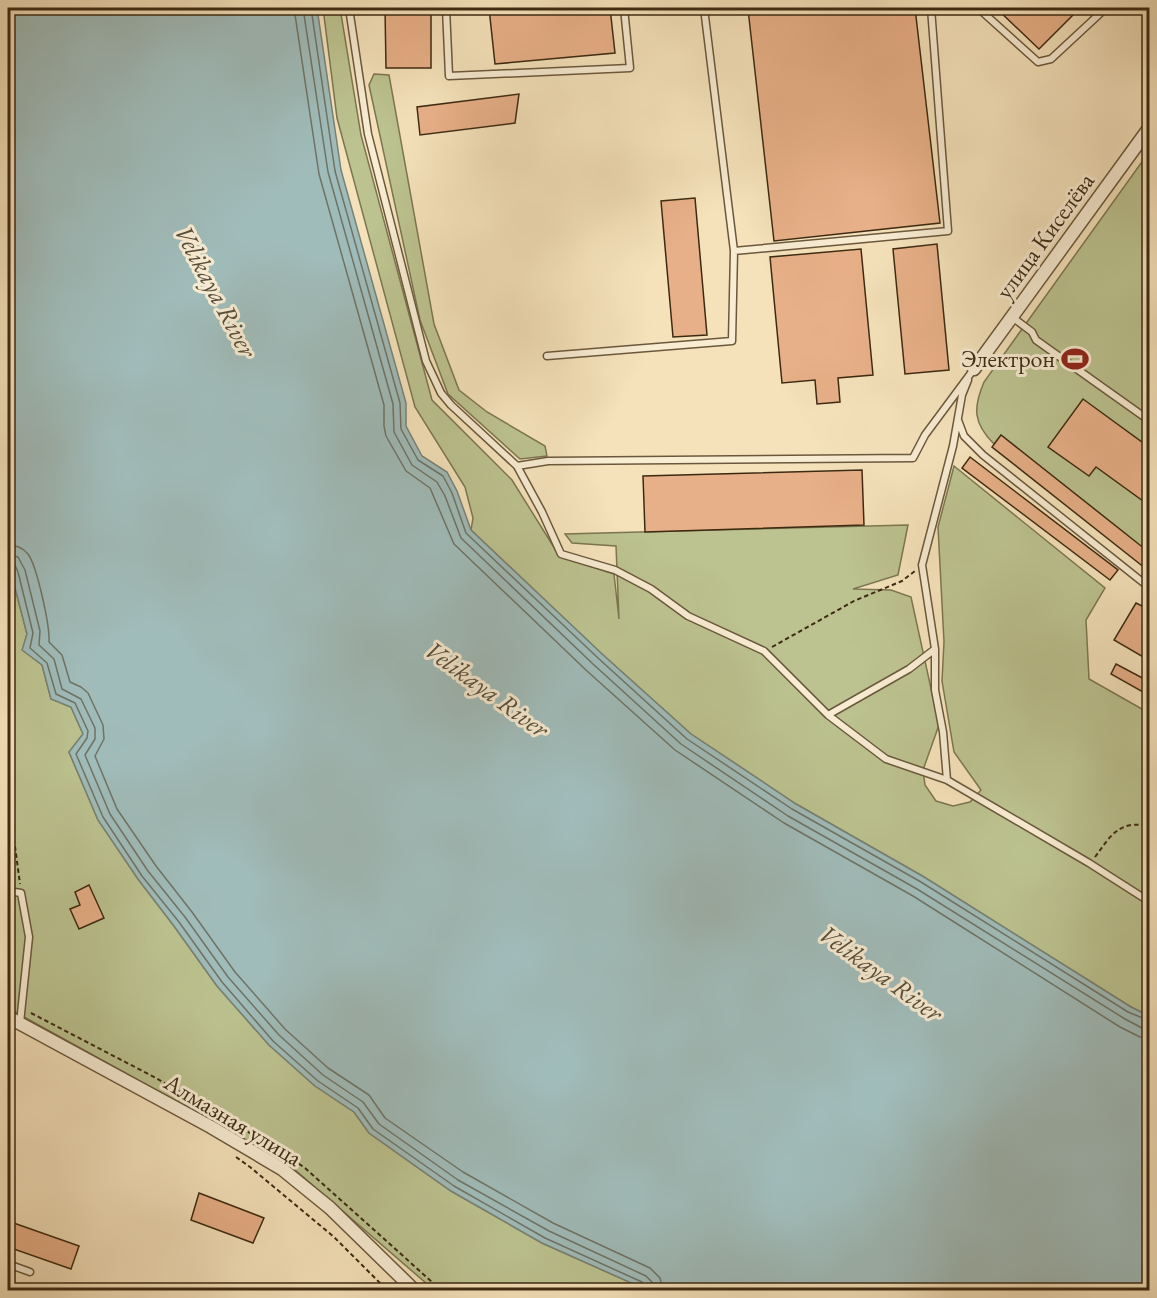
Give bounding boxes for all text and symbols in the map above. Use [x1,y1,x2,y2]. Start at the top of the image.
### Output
street label: улица Киселёва [988,166,1101,305]
water label: Velikaya River [167,219,266,364]
place label: Электрон [961,343,1055,374]
sports icon: Электрон [1060,344,1090,374]
water label: Velikaya River [418,633,557,746]
water label: Velikaya River [812,917,951,1030]
street label: Алмазная улица [158,1066,308,1173]

